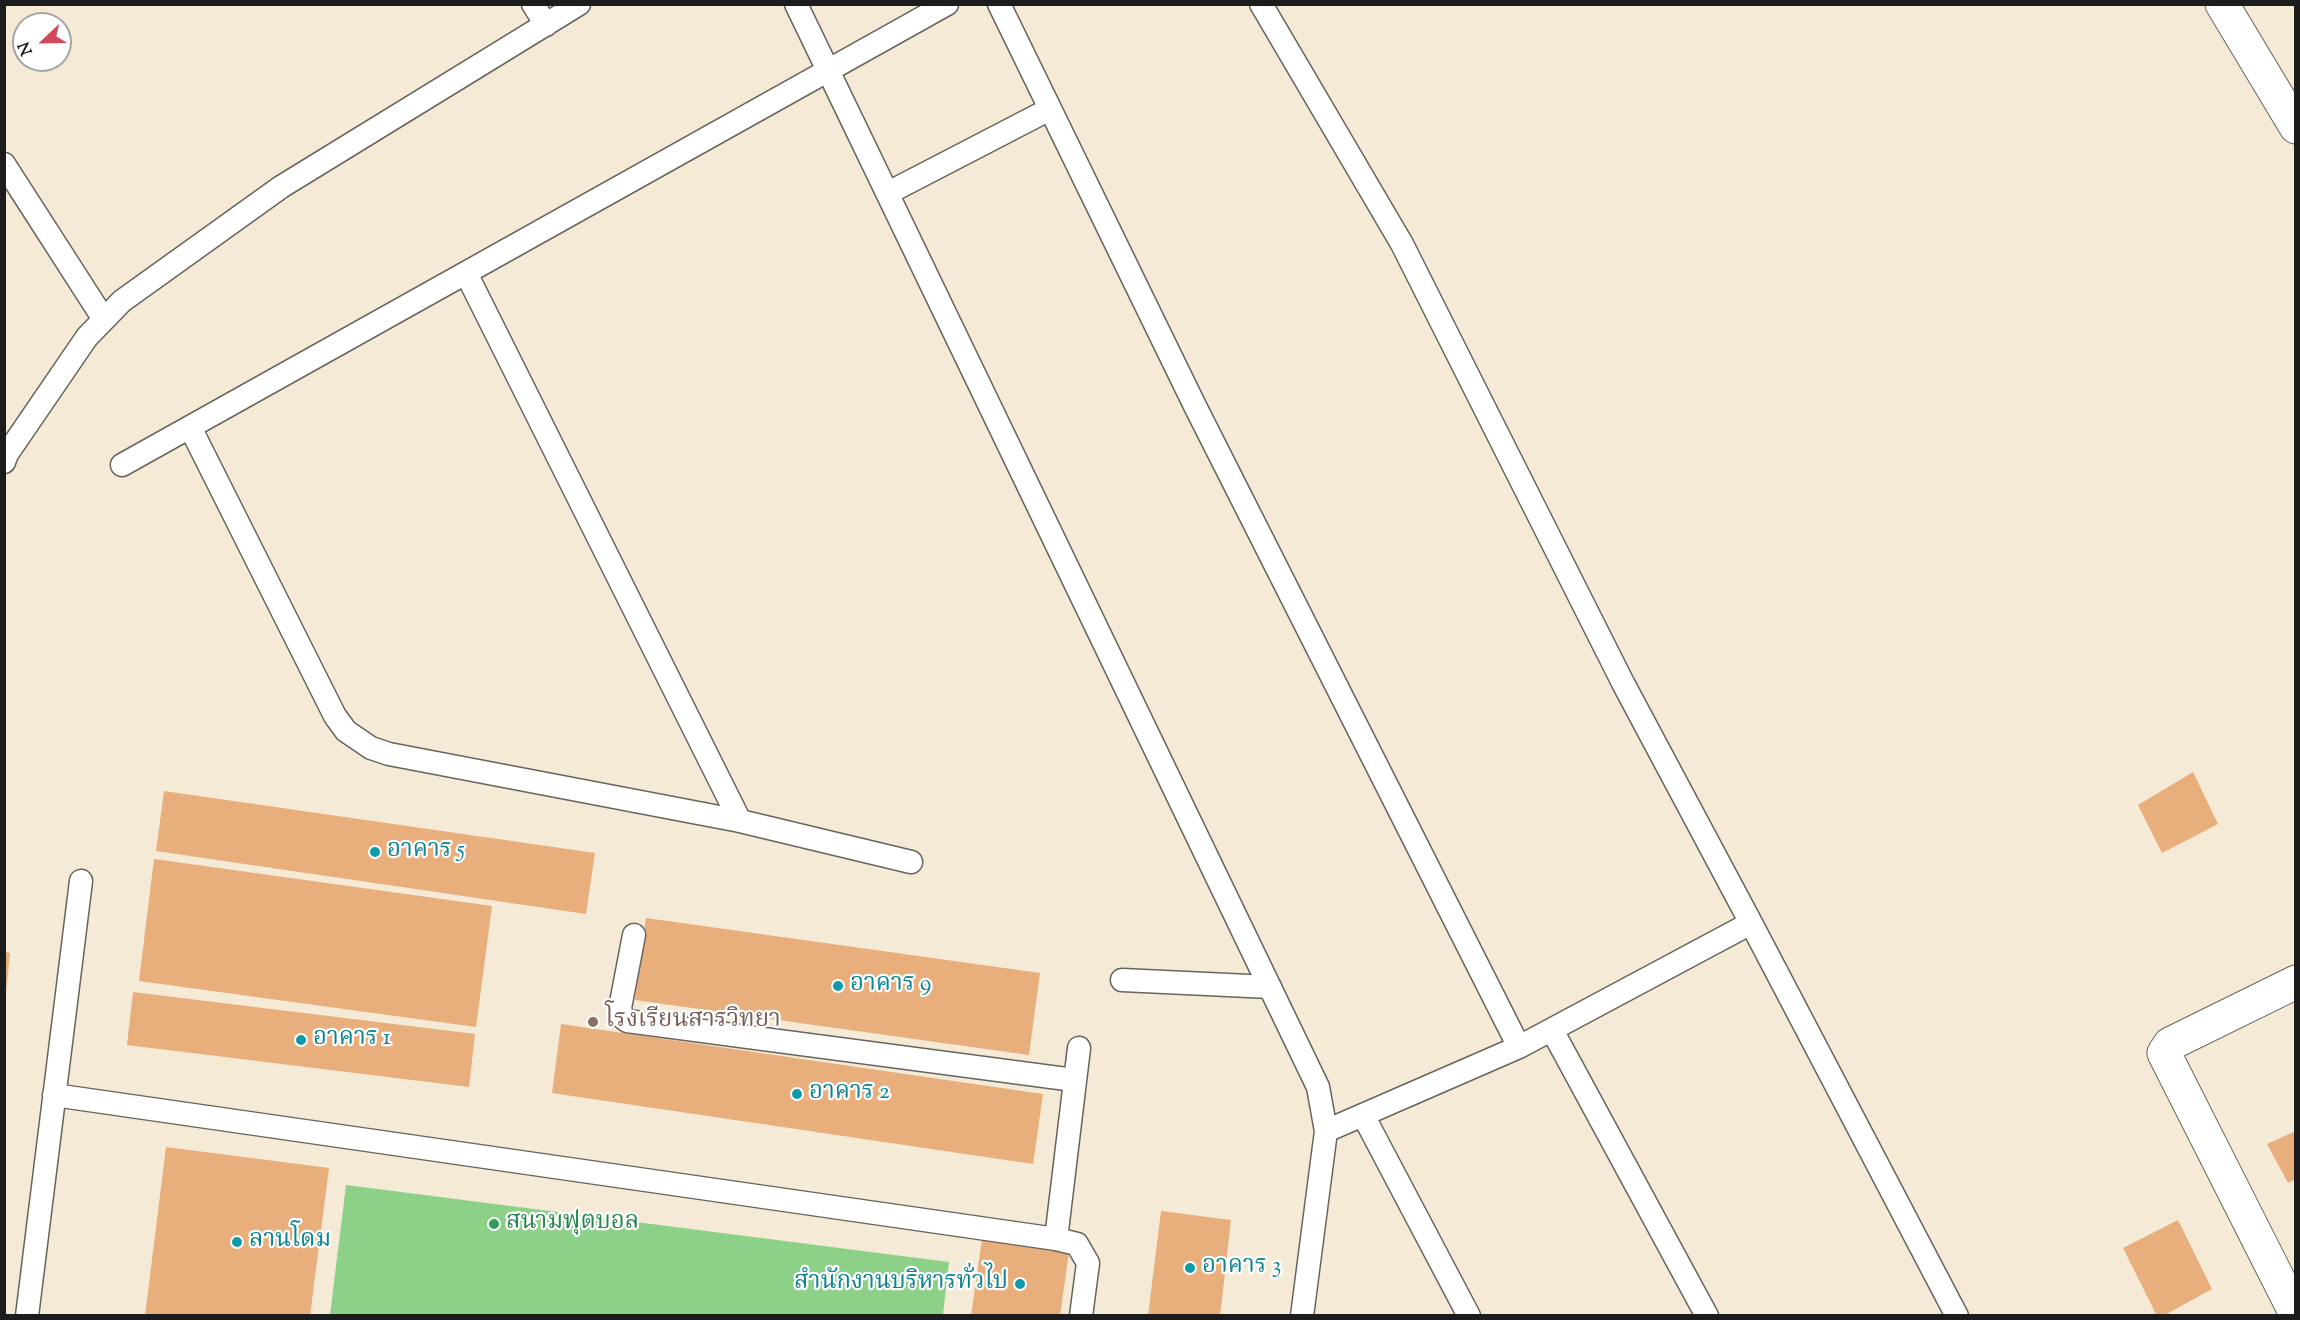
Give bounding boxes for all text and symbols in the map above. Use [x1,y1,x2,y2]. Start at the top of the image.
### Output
north arrow [12,12,72,72]
text: N [14,38,40,58]
place label: อาคาร 5 [387,838,465,866]
marker: อาคาร 5 [368,845,382,859]
place label: อาคาร 9 [850,972,931,1000]
marker: อาคาร 9 [831,979,845,993]
place label: โรงเรียนสารวิทยา [605,1008,781,1036]
marker: โรงเรียนสารวิทยา [586,1015,600,1029]
place label: อาคาร 1 [313,1026,391,1054]
marker: อาคาร 1 [294,1033,308,1047]
place label: อาคาร 2 [809,1080,890,1108]
marker: อาคาร 2 [790,1087,804,1101]
place label: สนามฟุตบอล [506,1210,639,1238]
marker: สนามฟุตบอล [487,1217,501,1231]
place label: ลานโดม [249,1228,331,1256]
marker: ลานโดม [230,1235,244,1249]
place label: อาคาร 3 [1202,1254,1282,1282]
marker: อาคาร 3 [1183,1261,1197,1275]
place label: สำนักงานบริหารทั่วไป [794,1270,1008,1298]
marker: สำนักงานบริหารทั่วไป [1013,1277,1027,1291]

